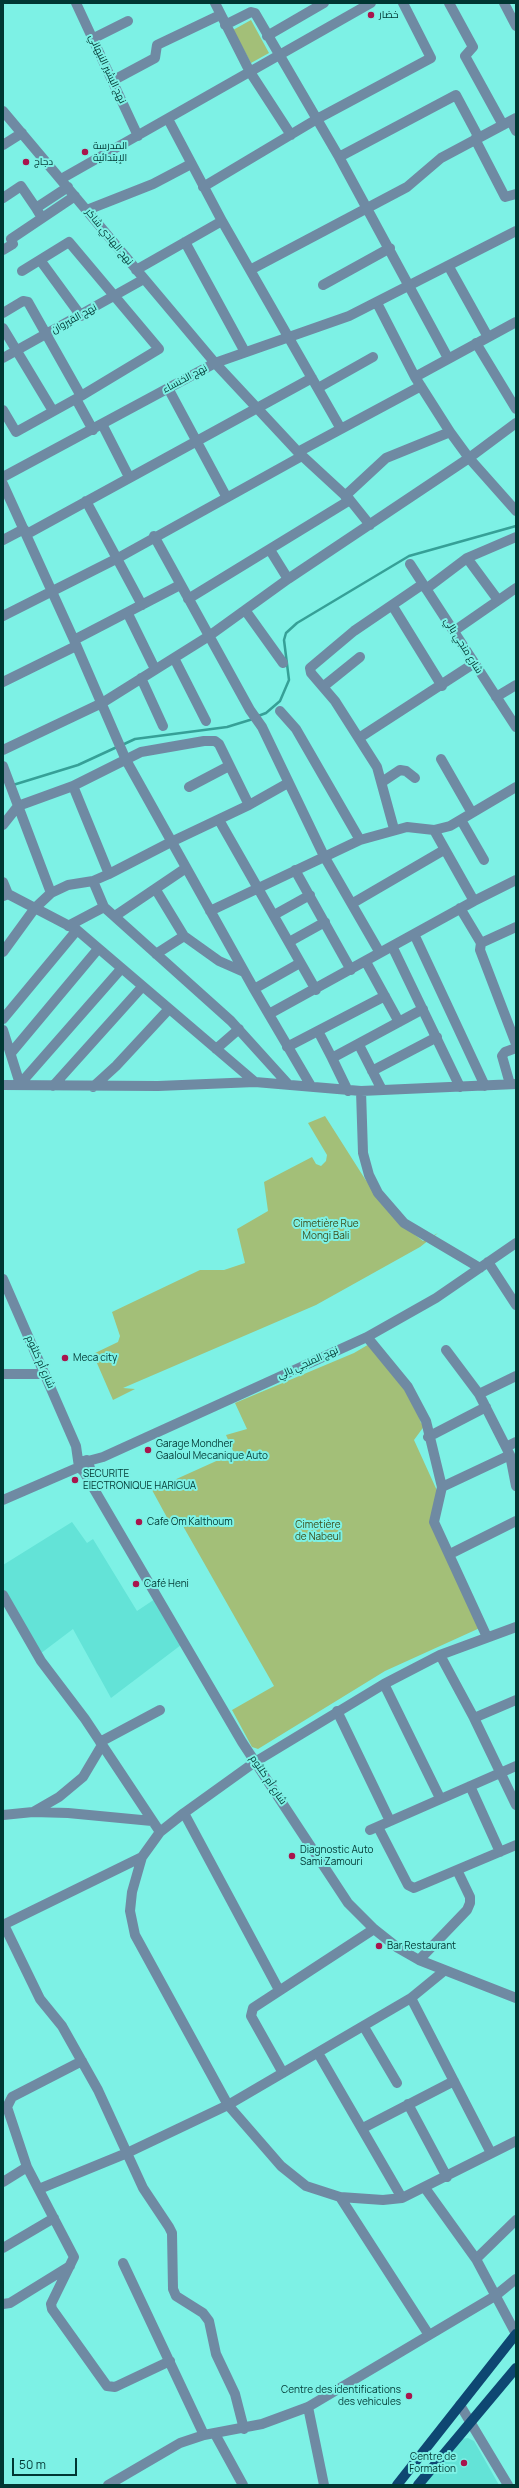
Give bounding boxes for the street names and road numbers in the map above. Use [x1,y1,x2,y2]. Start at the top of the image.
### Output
street label: نهج البشير النبهاني [86,33,128,105]
street label: نهج الهادي شاكر [83,206,135,268]
street label: نهج القيروان [49,302,99,336]
street label: نهج الخنساء [161,362,209,396]
street label: شارع منجي بالي [441,616,485,676]
street label: شارع أم كلثوم [23,1334,57,1390]
street label: نهج المنجي بالي [276,1344,340,1382]
street label: شارع أم كلثوم [247,1753,289,1807]

